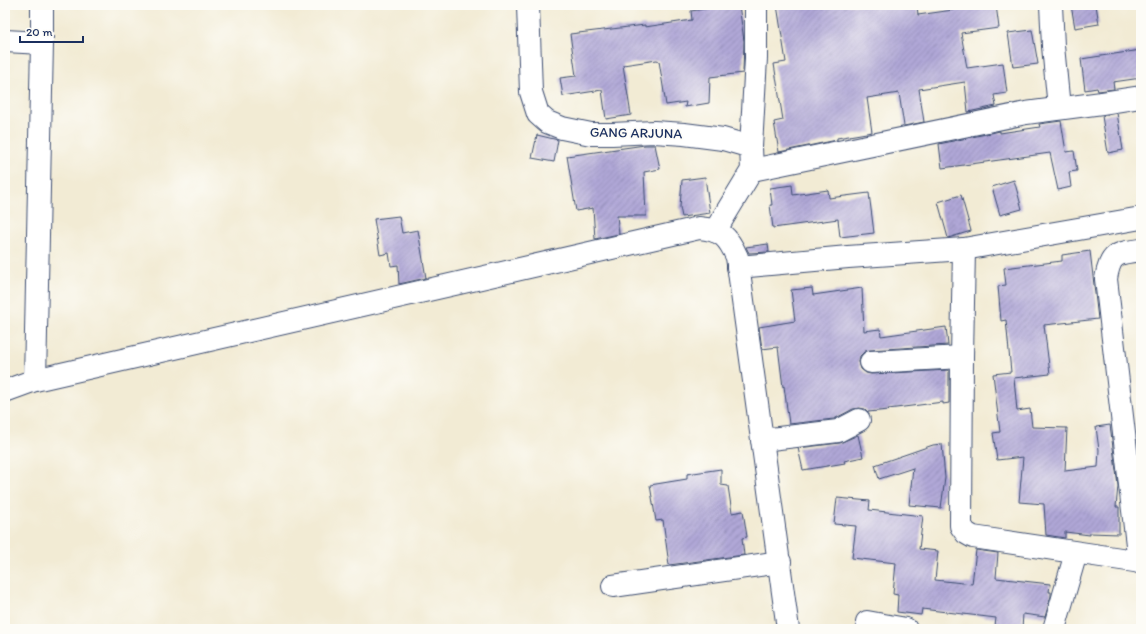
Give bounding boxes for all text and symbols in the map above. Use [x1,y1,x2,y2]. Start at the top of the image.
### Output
scale bar [20,18,83,44]
text: 20 m [26,25,53,39]
street label: GANG ARJUNA [590,124,682,142]

